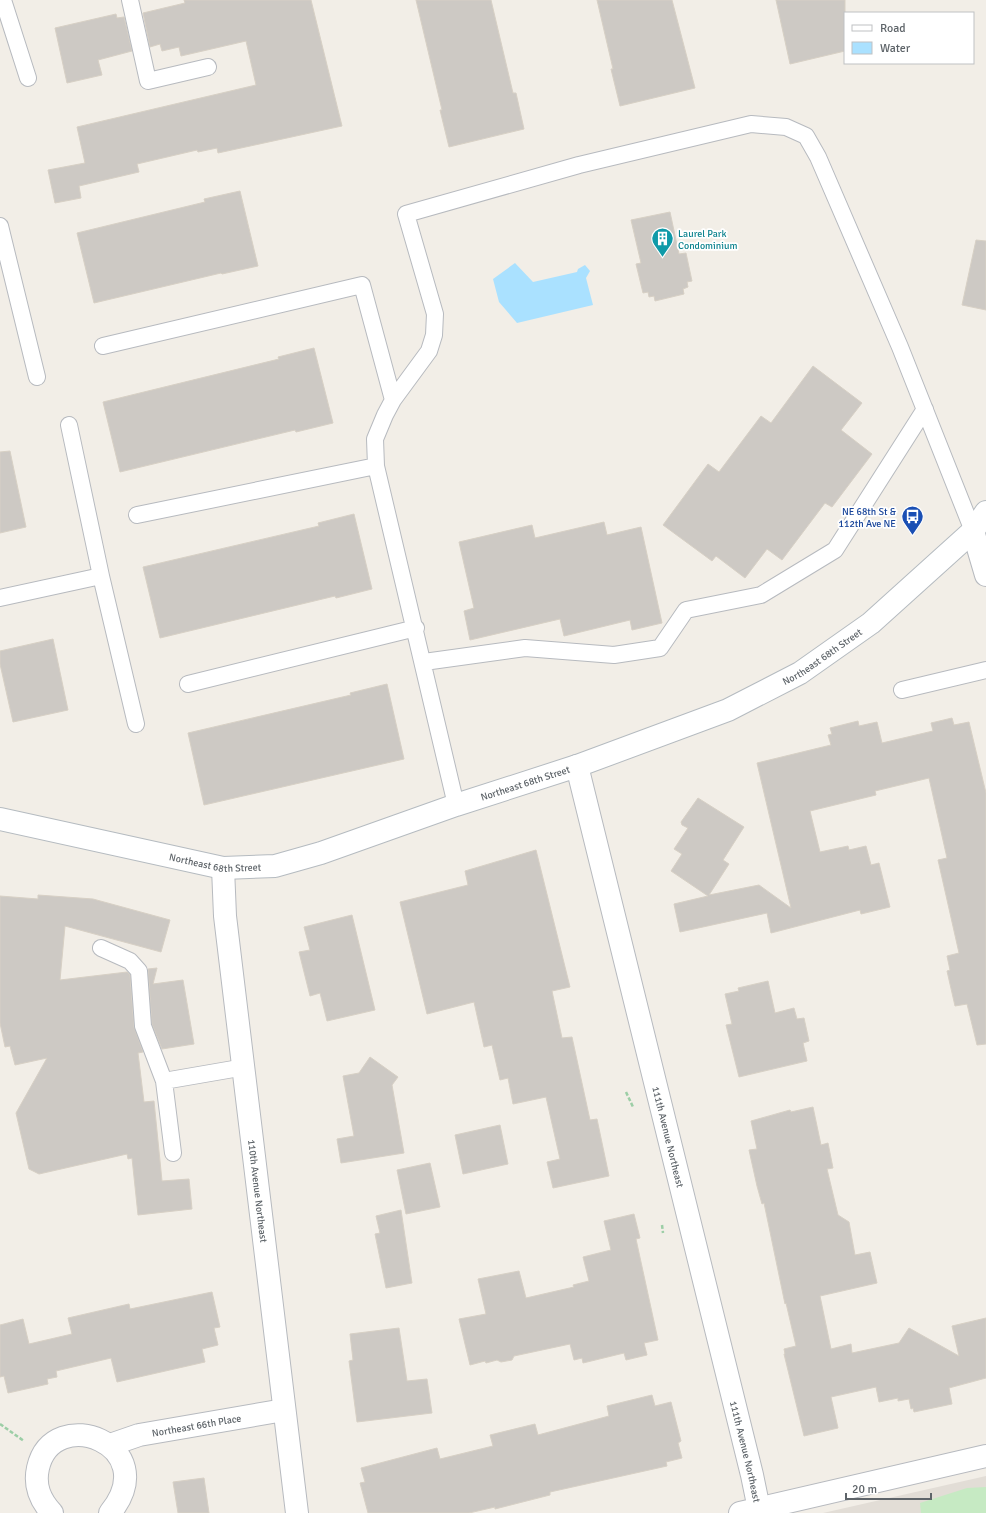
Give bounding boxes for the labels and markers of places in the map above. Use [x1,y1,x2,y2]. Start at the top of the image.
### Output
building icon: Laurel Park Condominium [650,226,676,259]
place label: Laurel Park Condominium [678,228,737,252]
bus stop icon: NE 68th St & 112th Ave NE [899,504,925,537]
place label: NE 68th St & 112th Ave NE [839,506,897,530]

